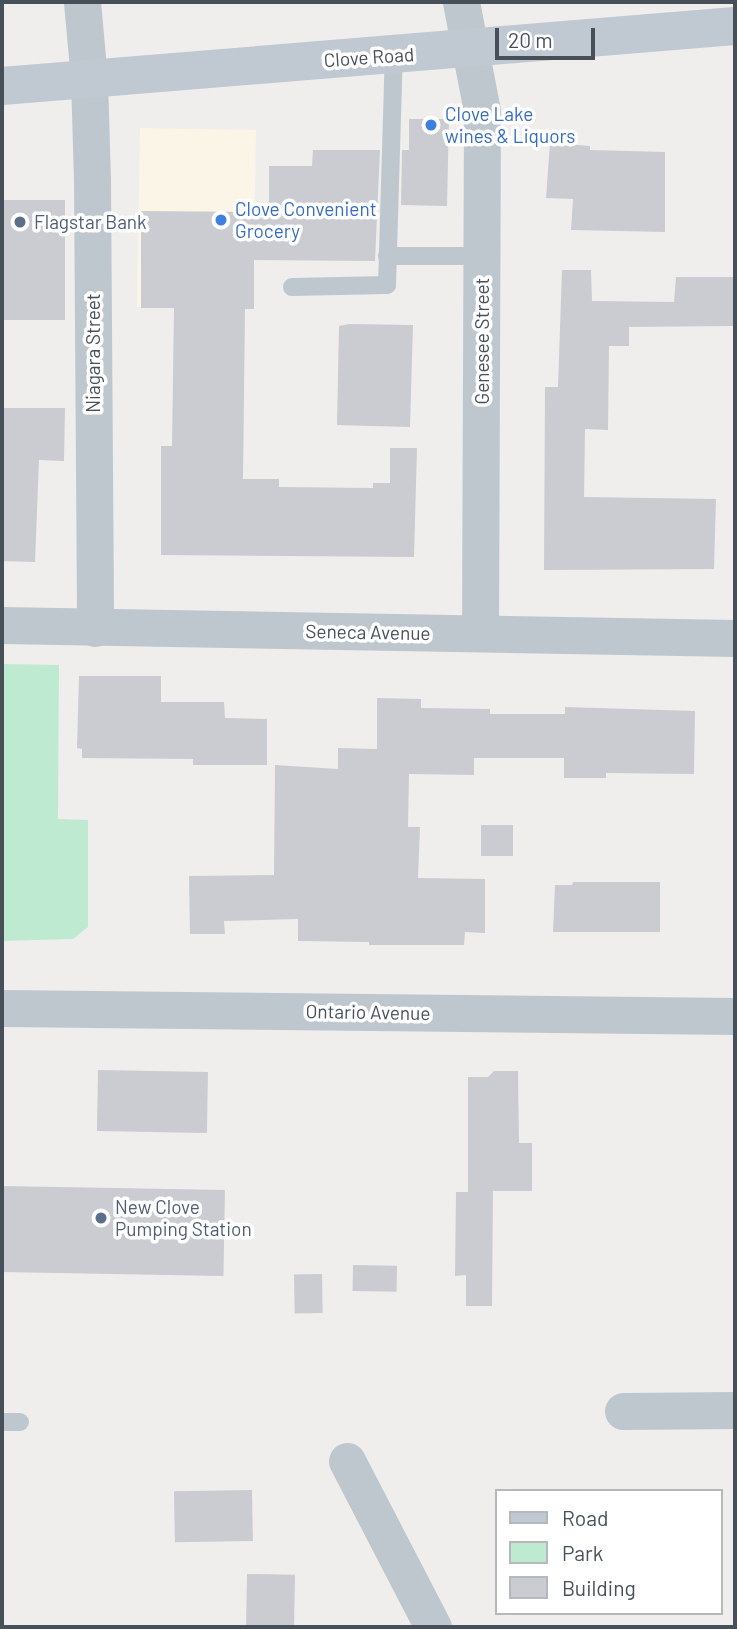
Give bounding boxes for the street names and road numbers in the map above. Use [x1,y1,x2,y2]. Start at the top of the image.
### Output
street label: Clove Road [323,42,415,72]
street label: Genesee Street [471,278,493,404]
street label: Niagara Street [82,293,104,413]
street label: Seneca Avenue [305,620,431,644]
street label: Ontario Avenue [305,1000,431,1024]

